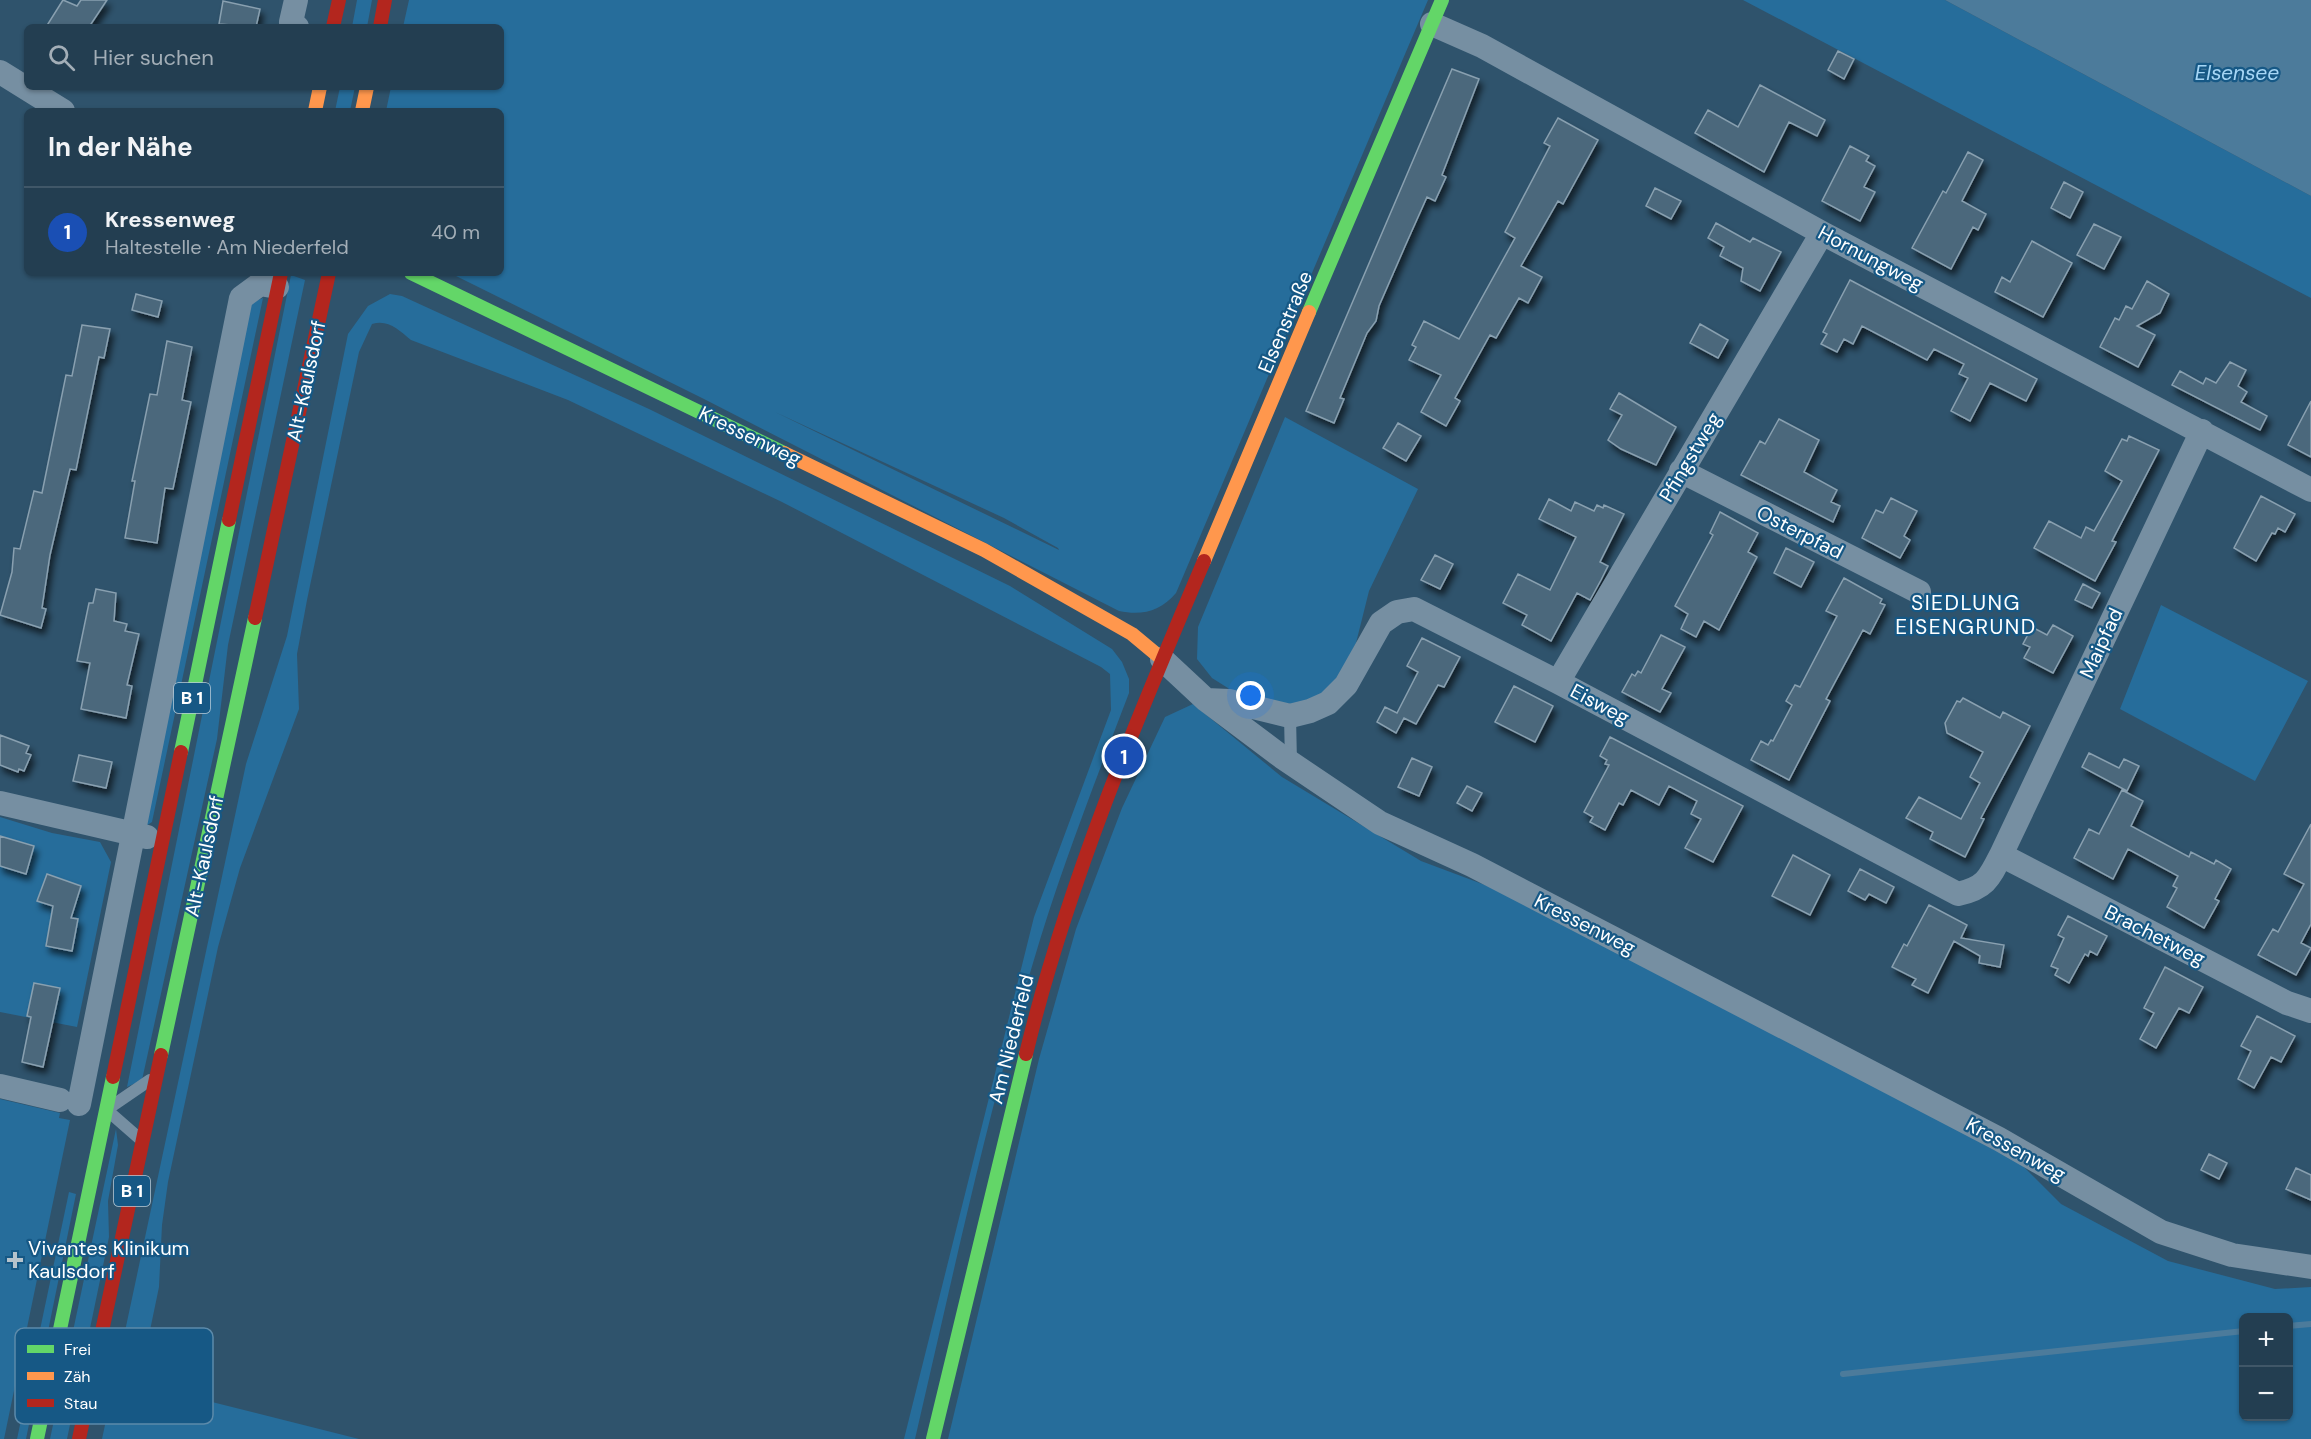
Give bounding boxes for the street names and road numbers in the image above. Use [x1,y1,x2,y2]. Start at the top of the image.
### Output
street label: Hornungweg [1814,219,1928,297]
street label: Elsenstraße [1252,267,1318,377]
street label: Alt-Kaulsdorf [280,318,332,444]
street label: Kressenweg [695,400,805,472]
street label: Pfingstweg [1653,407,1727,507]
street label: Osterpfad [1752,499,1848,565]
street label: Maipfad [2073,604,2129,682]
street label: Eisweg [1566,678,1634,730]
road number: B 1 [174,683,210,713]
street label: Alt-Kaulsdorf [178,793,230,919]
street label: Kressenweg [1530,887,1640,961]
street label: Brachetweg [2100,899,2210,971]
street label: Am Niederfeld [982,972,1040,1106]
street label: Kressenweg [1961,1111,2071,1187]
road number: B 1 [114,1176,150,1206]

